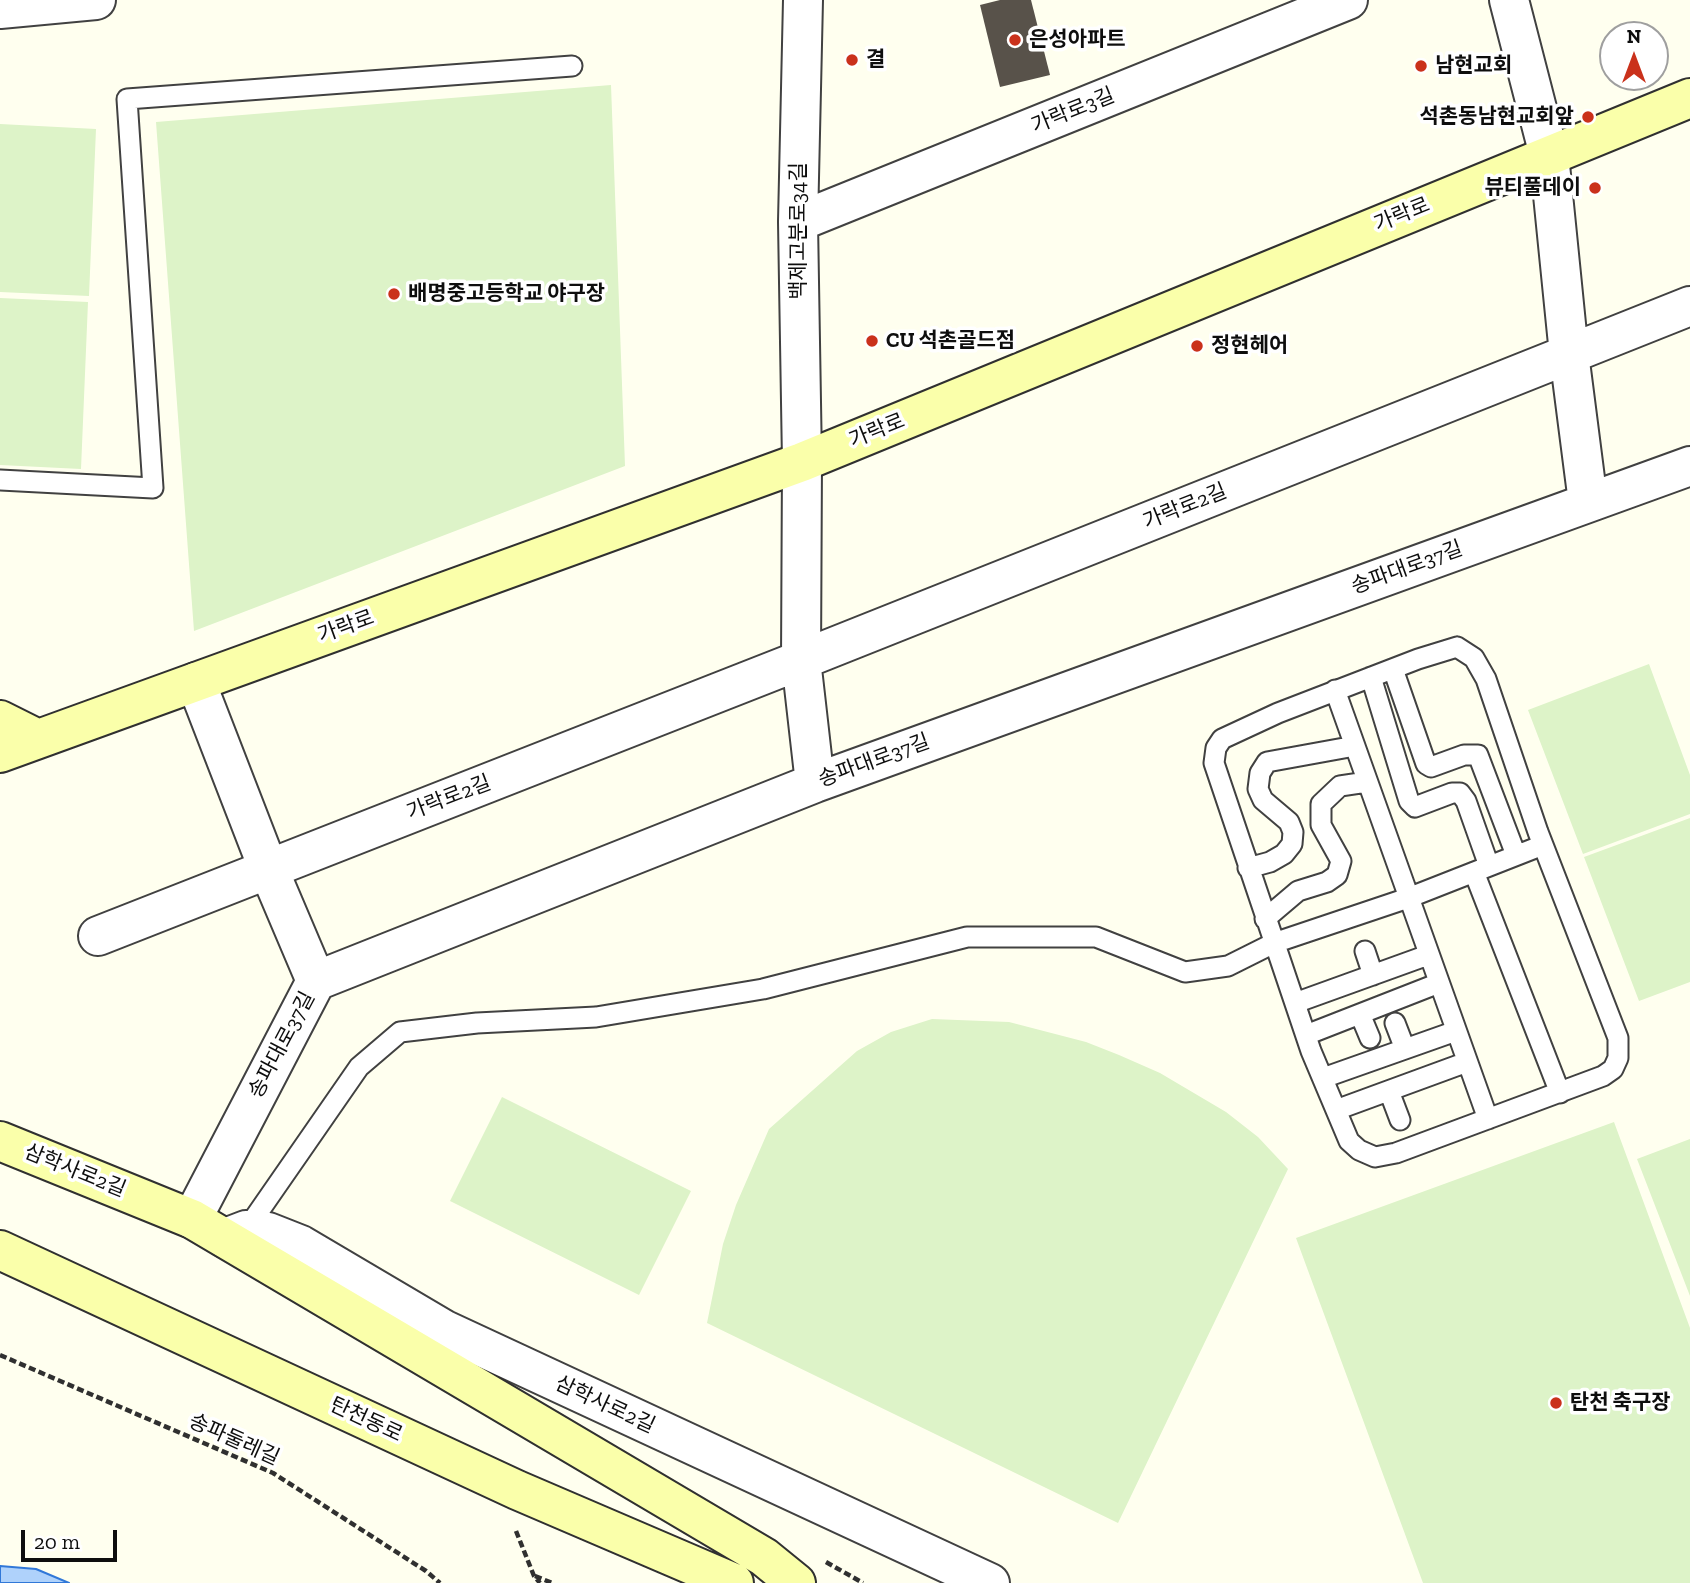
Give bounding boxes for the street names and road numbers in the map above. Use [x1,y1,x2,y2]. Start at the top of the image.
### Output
street label: 가락로3길 [1028,83,1118,139]
street label: 백제고분로34길 [786,162,812,300]
street label: 가락로 [1370,192,1434,238]
street label: 가락로 [845,408,909,454]
street label: 가락로2길 [1139,479,1231,535]
street label: 송파대로37길 [1348,536,1466,600]
street label: 가락로 [314,605,378,649]
street label: 송파대로37길 [815,729,933,793]
street label: 가락로2길 [403,770,495,826]
street label: 송파대로37길 [243,988,321,1102]
street label: 삼학사로2길 [20,1139,130,1203]
street label: 삼학사로2길 [551,1371,659,1439]
street label: 탄천동로 [326,1392,406,1448]
street label: 송파둘레길 [185,1409,283,1471]

